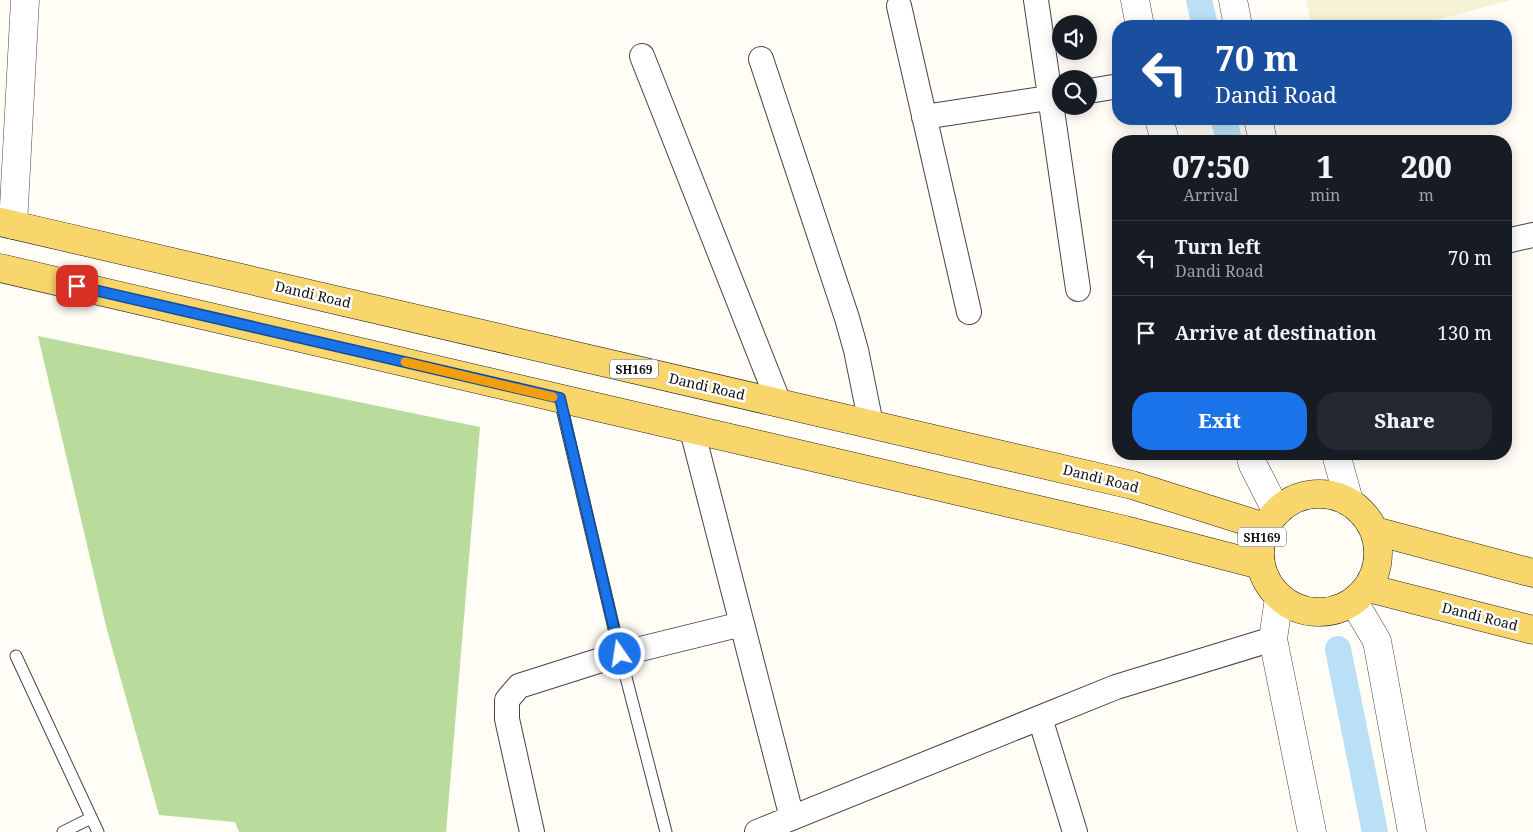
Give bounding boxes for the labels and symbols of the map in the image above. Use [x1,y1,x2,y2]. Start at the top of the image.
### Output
pin [56,265,98,307]
street label: Dandi Road [273,276,353,312]
road number: SH169 [610,359,658,378]
street label: Dandi Road [667,368,747,404]
street label: Dandi Road [1061,459,1141,497]
road number: SH169 [1238,528,1286,546]
street label: Dandi Road [1440,597,1520,635]
position arrow [593,627,645,679]

